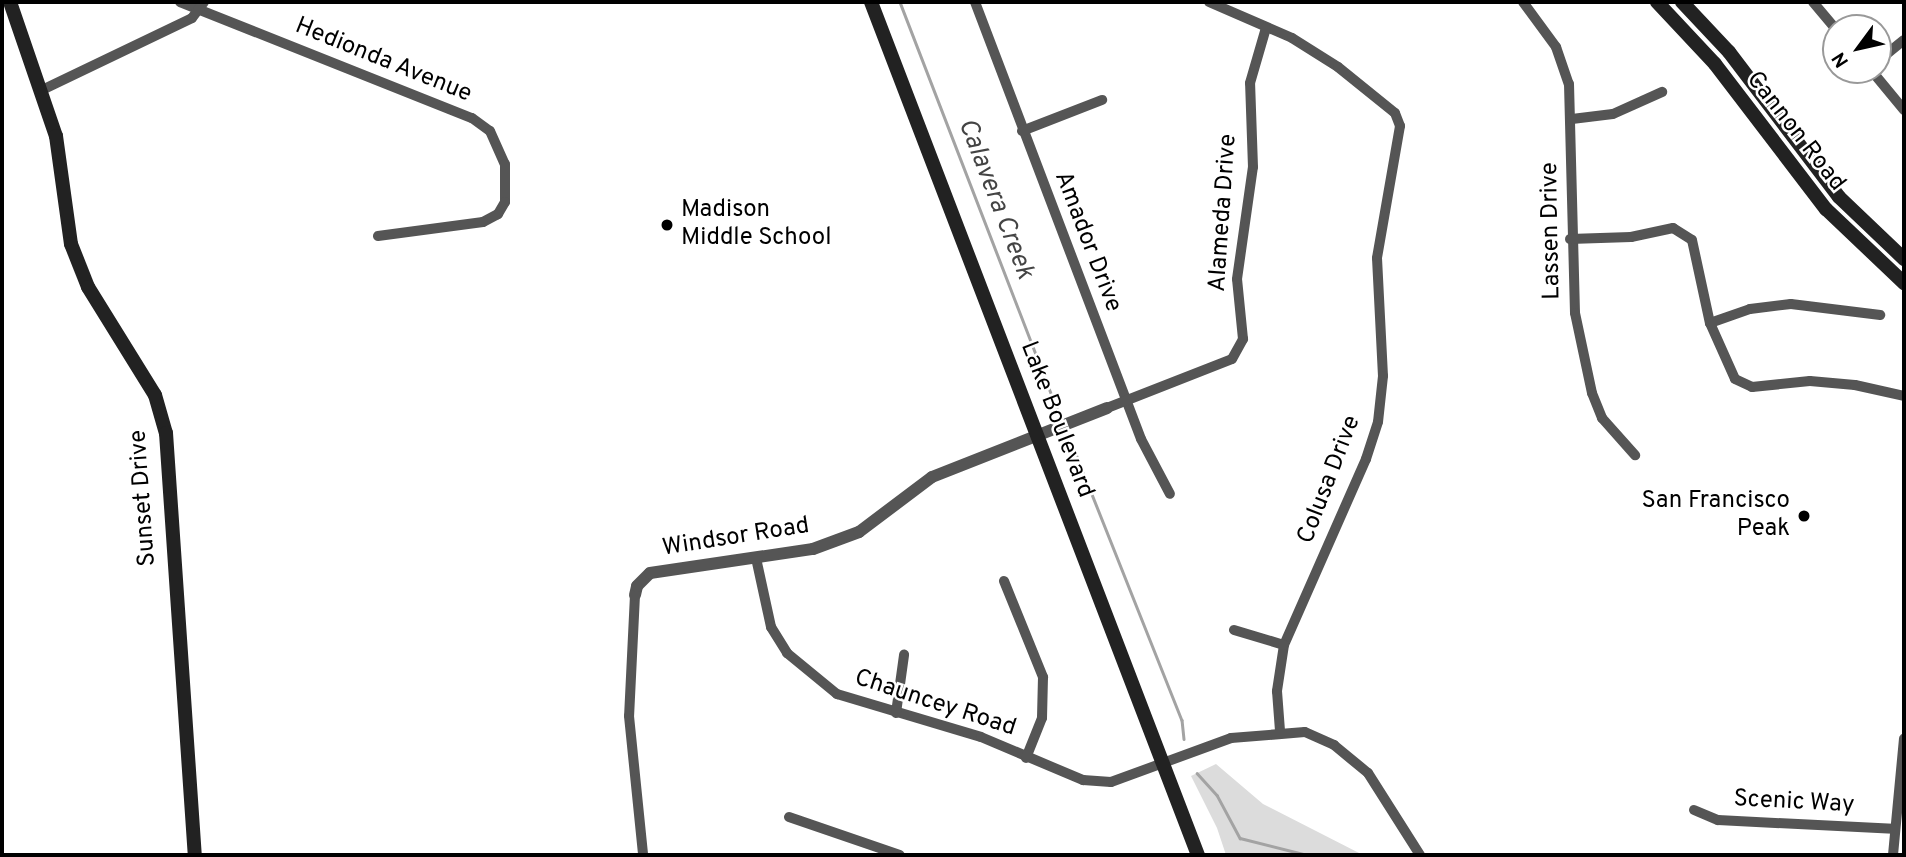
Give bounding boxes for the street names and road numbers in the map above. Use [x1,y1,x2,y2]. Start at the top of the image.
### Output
street label: Hedionda Avenue [290,12,476,110]
street label: Cannon Road [1739,66,1851,198]
street label: Alameda Drive [1204,133,1244,293]
street label: Lassen Drive [1536,162,1568,300]
street label: Amador Drive [1047,168,1127,316]
street label: Lake Boulevard [1013,338,1099,502]
street label: Colusa Drive [1292,412,1368,548]
street label: Sunset Drive [125,429,163,567]
street label: Windsor Road [660,512,812,564]
street label: Chauncey Road [851,664,1019,744]
street label: Scenic Way [1733,785,1855,821]

